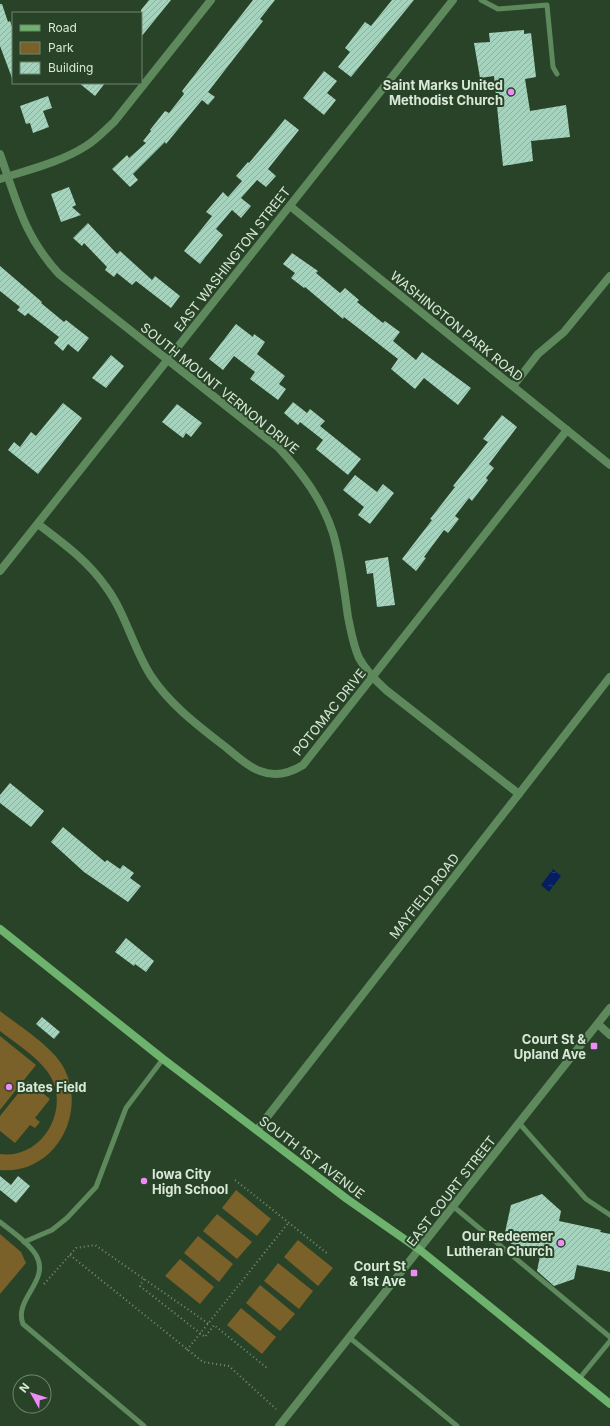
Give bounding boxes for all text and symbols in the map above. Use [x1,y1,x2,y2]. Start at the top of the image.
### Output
legend [12,12,142,84]
text: Road [48,20,77,35]
text: Park [48,40,74,55]
text: Building [48,60,93,75]
place label: Saint Marks United Methodist Church [383,77,503,108]
marker: Saint Marks United Methodist Church [506,87,516,97]
street label: EAST WASHINGTON STREET [170,183,294,335]
street label: WASHINGTON PARK ROAD [387,267,527,385]
street label: SOUTH MOUNT VERNON DRIVE [138,319,302,457]
street label: POTOMAC DRIVE [289,665,369,759]
street label: MAYFIELD ROAD [386,850,462,942]
place label: Court St & Upland Ave [514,1031,586,1062]
marker: Court St & Upland Ave [589,1041,599,1051]
place label: Bates Field [17,1079,87,1095]
marker: Bates Field [4,1082,14,1092]
street label: SOUTH 1ST AVENUE [256,1112,368,1202]
street label: EAST COURT STREET [403,1133,499,1249]
place label: Iowa City High School [152,1166,228,1197]
marker: Iowa City High School [139,1176,149,1186]
place label: Our Redeemer Lutheran Church [447,1228,554,1259]
marker: Our Redeemer Lutheran Church [556,1238,566,1248]
place label: Court St & 1st Ave [349,1258,406,1289]
marker: Court St & 1st Ave [409,1268,419,1278]
north arrow [12,1374,52,1414]
text: N [16,1380,32,1395]

